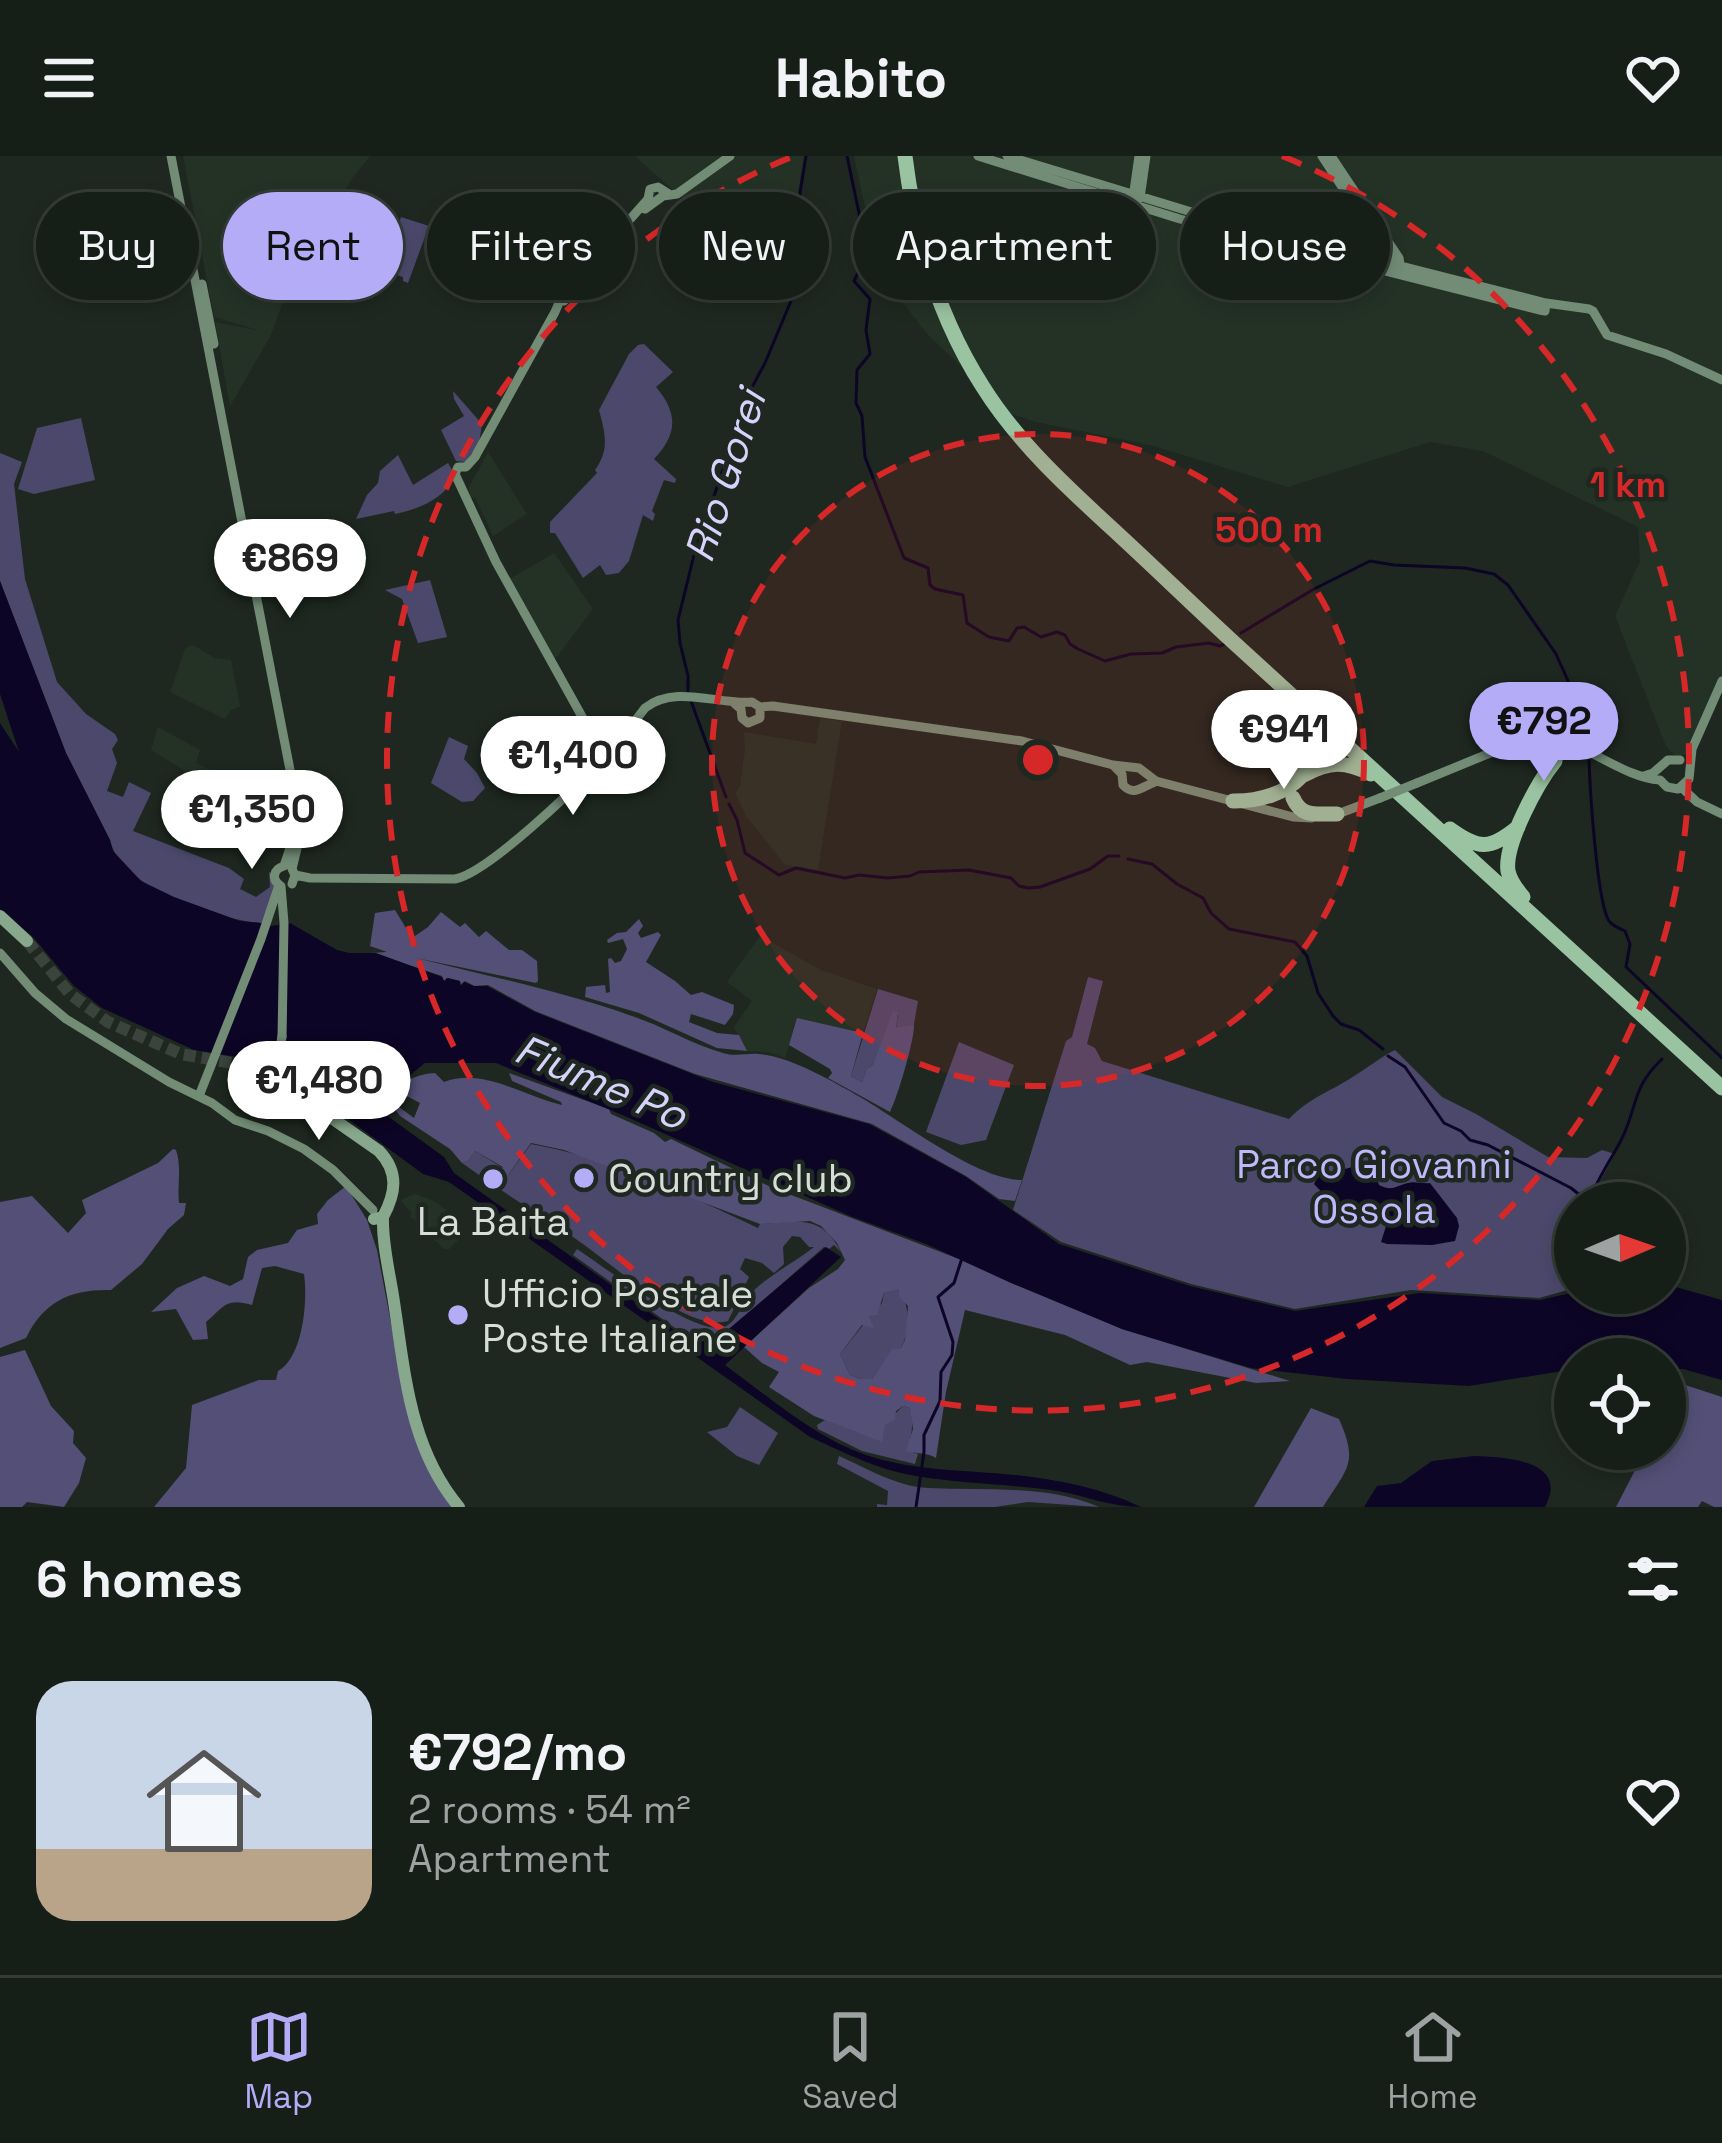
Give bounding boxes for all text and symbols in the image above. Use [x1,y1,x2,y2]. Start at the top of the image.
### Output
text: Habito [775,44,947,113]
icon: menu [36,45,102,111]
icon: heart [1620,45,1686,111]
chip: Buy [36,192,199,300]
chip: Rent [223,192,403,300]
chip: Filters [427,192,635,300]
chip: New [659,192,829,300]
chip: Apartment [853,192,1156,300]
chip: House [1180,192,1390,300]
water label: Rio Gorei [672,379,779,569]
text: 1 km [1590,462,1666,508]
text: 500 m [1215,507,1323,553]
pin: €869 [219,519,361,621]
text: €869 [241,533,339,582]
pin: €792 [1473,682,1615,784]
pin: €941 [1213,690,1355,792]
text: €792 [1496,696,1592,745]
text: €941 [1238,704,1330,753]
pin: €1,400 [475,716,671,818]
text: €1,400 [508,730,638,779]
centre of rings [1017,739,1059,781]
pin: €1,350 [154,770,350,872]
text: €1,350 [188,784,316,833]
water label: Fiume Po [507,1022,696,1142]
pin: €1,480 [221,1041,417,1143]
text: €1,480 [254,1055,384,1104]
park label: Parco Giovanni Ossola [1236,1140,1512,1234]
place label: Country club [608,1154,853,1203]
marker: Country club [571,1165,597,1191]
marker: La Baita [480,1166,506,1192]
north arrow [1554,1182,1686,1314]
map controls [1554,1182,1686,1470]
place label: La Baita [417,1197,569,1246]
place label: Ufficio Postale Poste Italiane [482,1269,753,1363]
marker: Ufficio Postale Poste Italiane [445,1302,471,1328]
button: locate [1554,1338,1686,1470]
icon: filters [1620,1546,1686,1612]
text: 6 homes [36,1547,243,1612]
text: €792/mo [408,1720,627,1785]
icon: home [132,1729,276,1873]
icon: heart [1620,1768,1686,1834]
text: 2 rooms · 54 m² [408,1785,691,1834]
text: Apartment [408,1834,611,1883]
tab: Map [245,2004,313,2118]
tab: Saved [802,2004,899,2118]
tab: Home [1388,2004,1477,2118]

